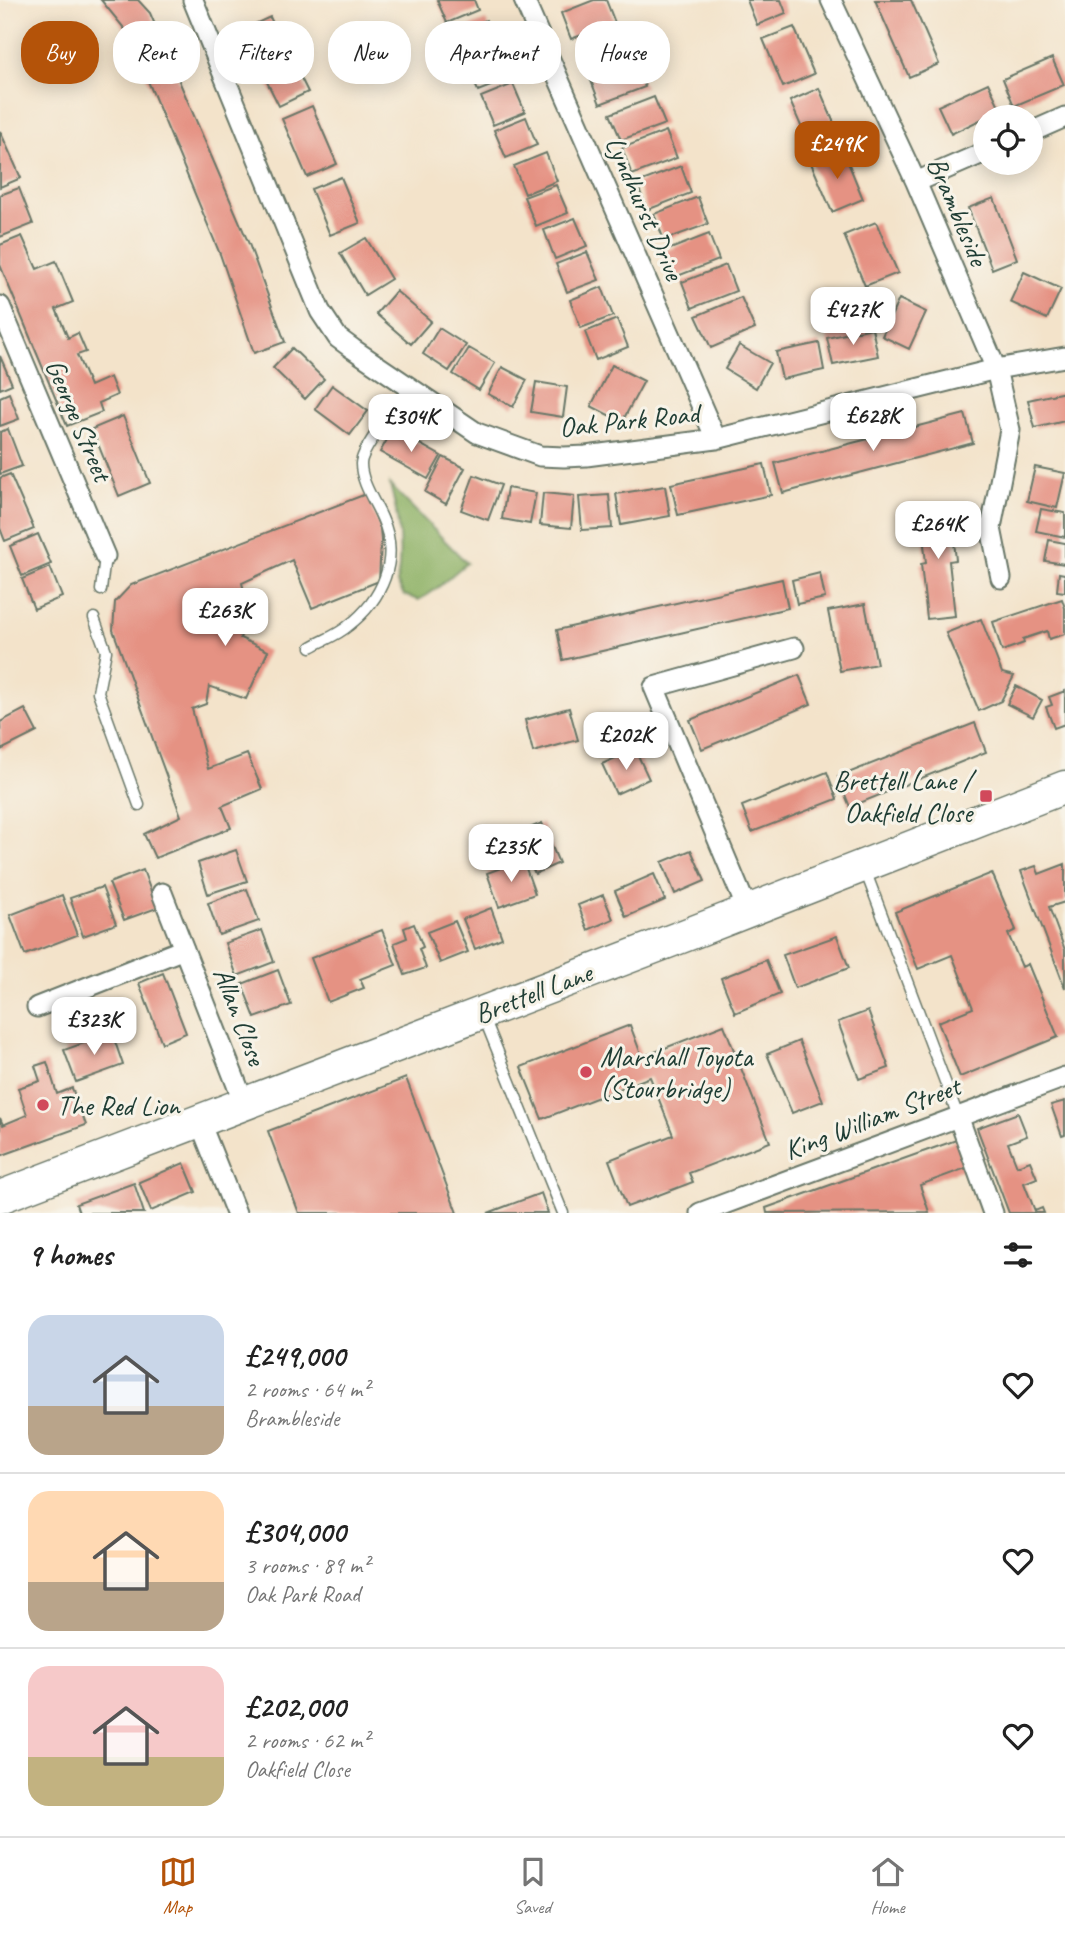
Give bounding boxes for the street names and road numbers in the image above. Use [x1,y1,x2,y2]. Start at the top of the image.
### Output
street label: Lyndhurst Drive [598,131,693,287]
street label: Brambleside [919,151,997,272]
street label: George Street [38,354,121,489]
street label: Oak Park Road [558,395,704,445]
street label: Brettell Lane [469,954,598,1031]
street label: Allan Close [205,962,275,1072]
street label: King William Street [779,1067,967,1168]

